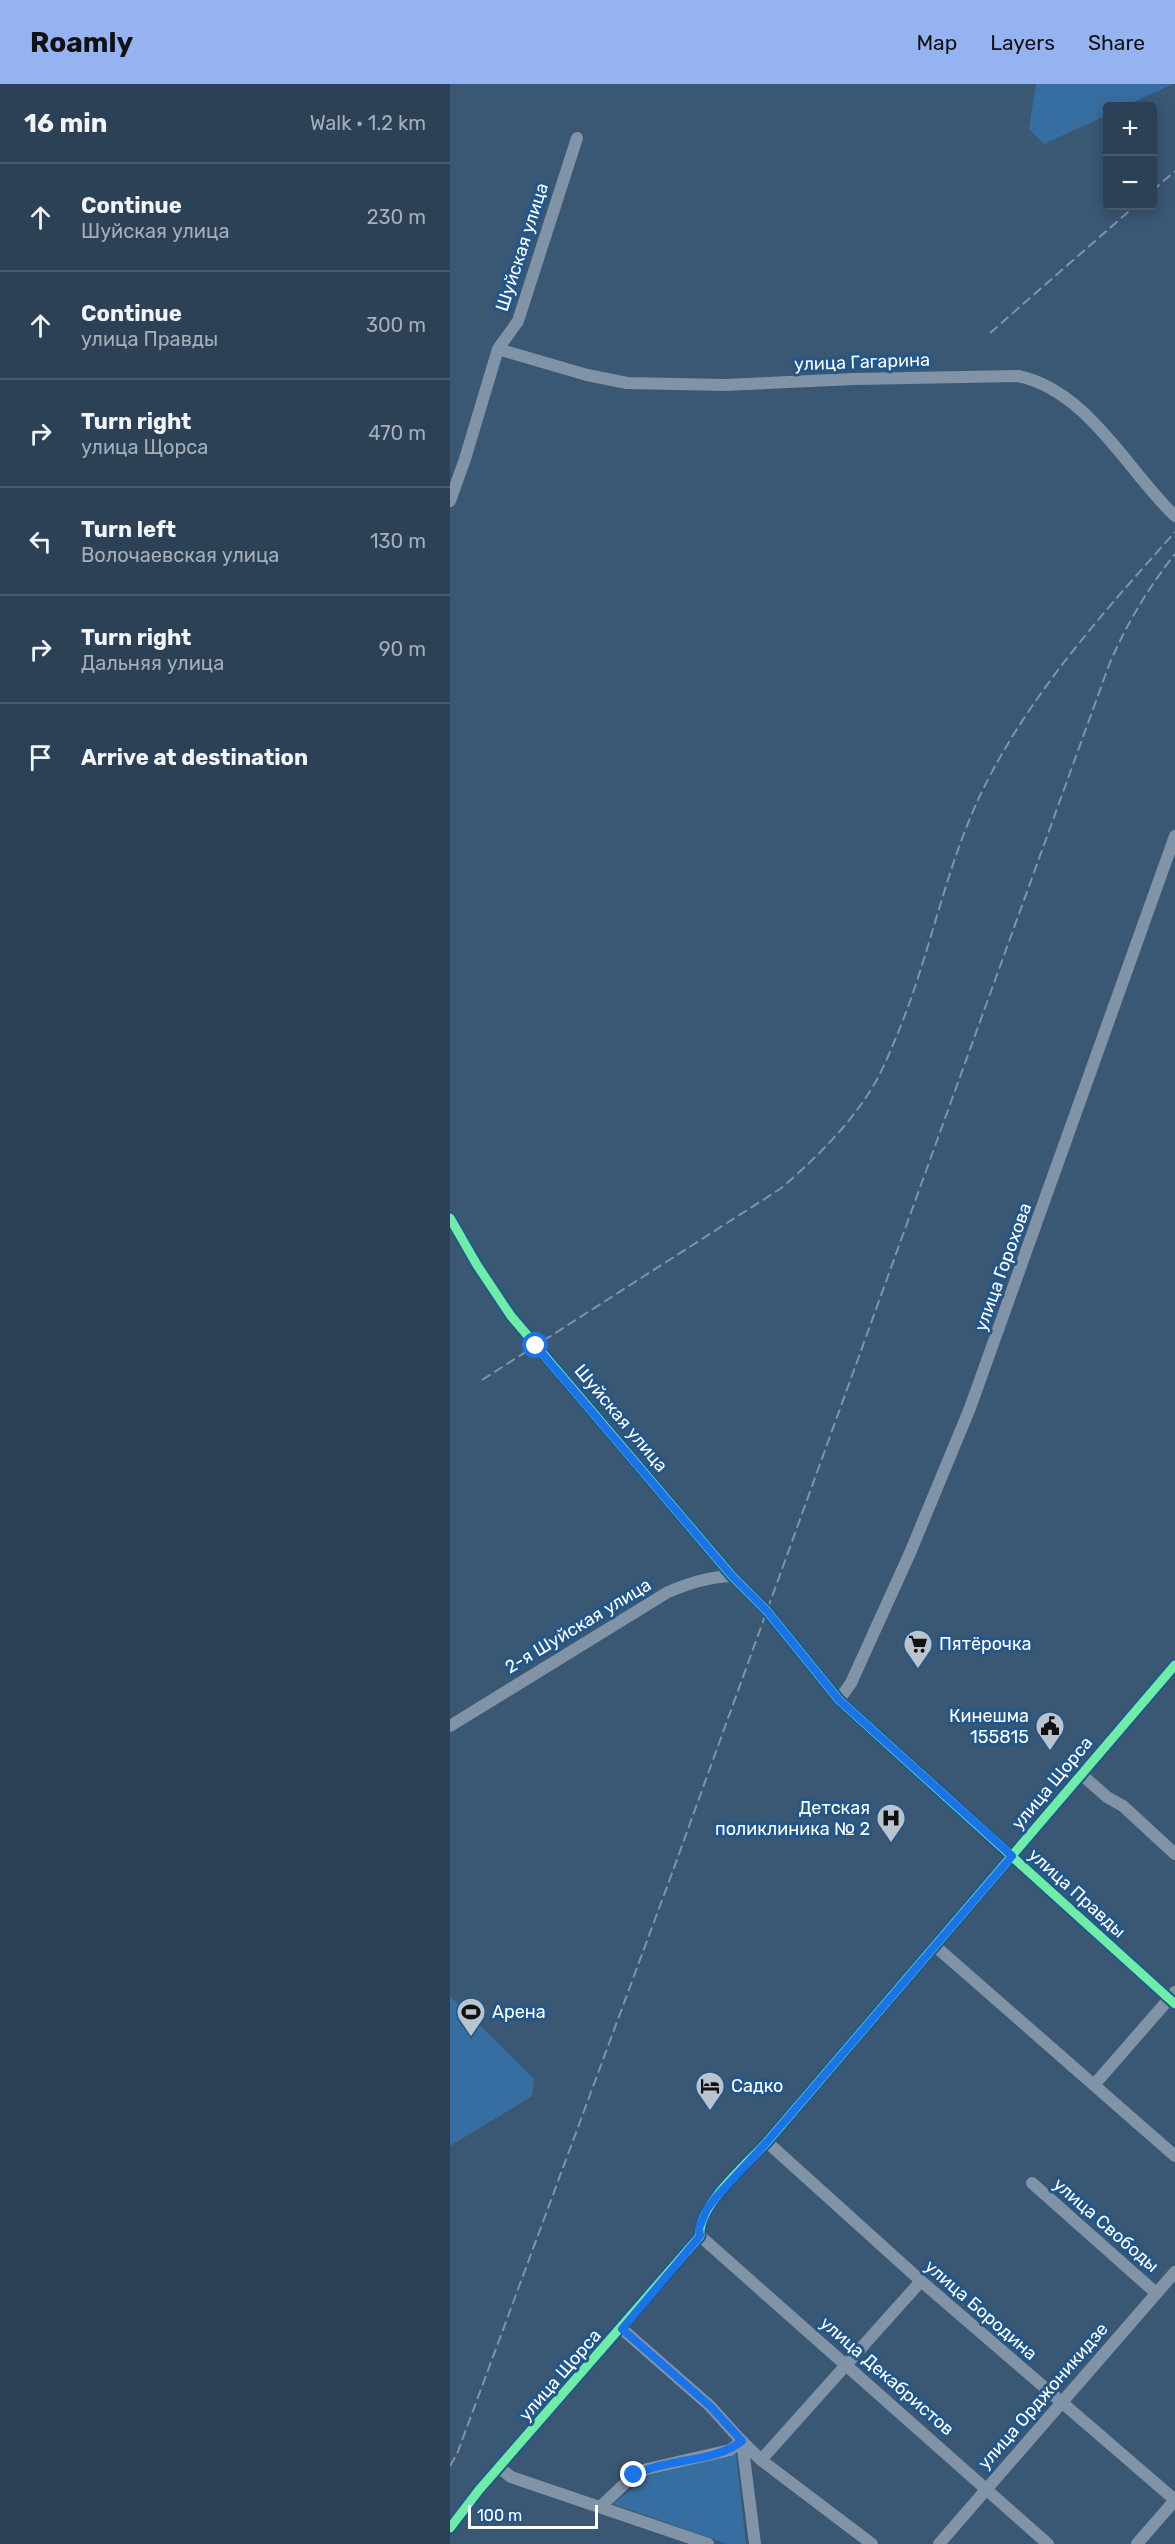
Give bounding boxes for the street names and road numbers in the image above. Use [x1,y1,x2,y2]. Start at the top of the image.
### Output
street label: Шуйская улица [491,180,553,314]
street label: улица Гагарина [794,349,930,375]
street label: улица Горохова [970,1200,1036,1334]
street label: Шуйская улица [570,1360,672,1476]
street label: 2-я Шуйская улица [501,1574,655,1678]
street label: улица Щорса [1007,1732,1097,1834]
street label: улица Правды [1024,1844,1130,1942]
street label: улица Свободы [1049,2173,1163,2277]
street label: улица Бородина [920,2255,1042,2365]
street label: улица Декабристов [816,2312,958,2440]
street label: улица Орджоникидзе [973,2318,1113,2474]
street label: улица Щорса [514,2325,606,2425]

